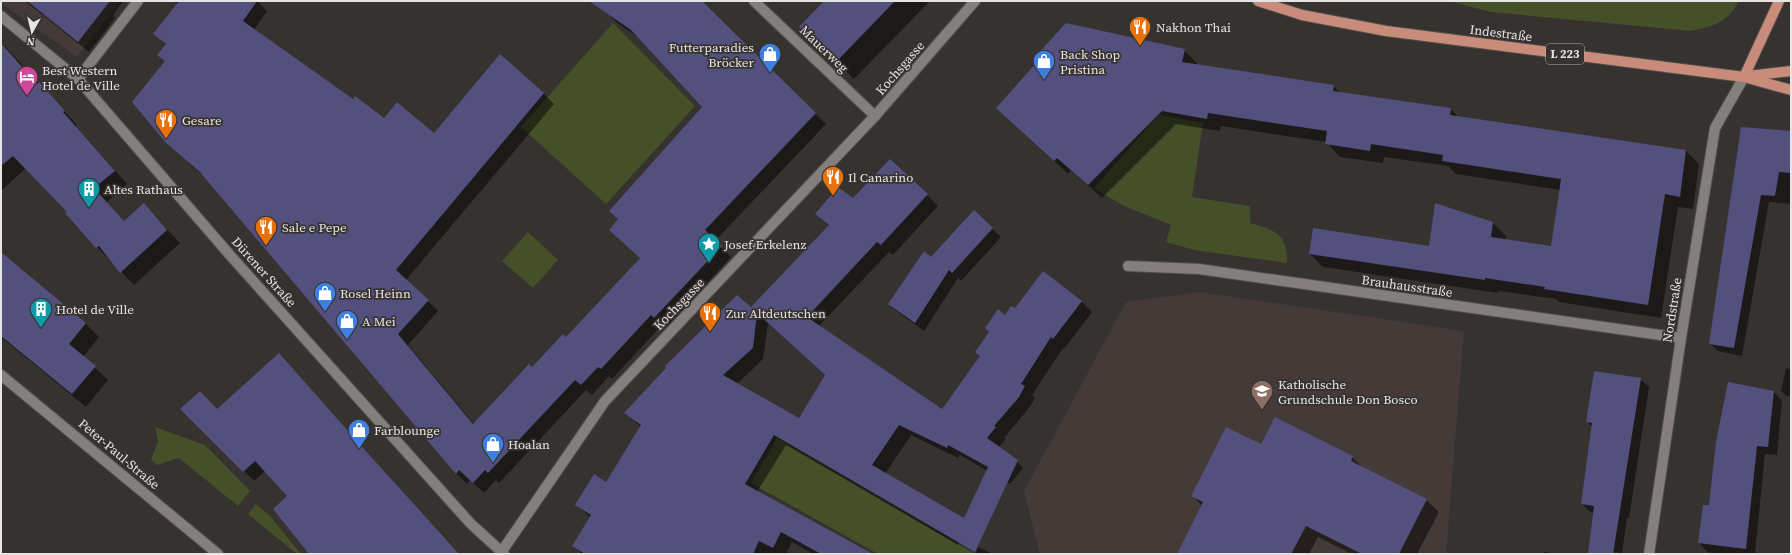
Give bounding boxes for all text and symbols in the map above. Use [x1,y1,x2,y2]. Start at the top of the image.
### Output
north arrow [12,12,52,52]
restaurant icon: Nakhon Thai [1127,14,1153,47]
place label: Nakhon Thai [1156,19,1231,36]
street label: Indestraße [1469,21,1534,45]
street label: Mauerweg [796,22,852,76]
text: N [26,33,36,49]
street label: Kochsgasse [872,37,928,99]
place label: Futterparadies Bröcker [669,39,754,71]
shop icon: Futterparadies Bröcker [757,41,783,74]
road number: L 223 [1546,44,1584,64]
place label: Back Shop Pristina [1060,46,1120,78]
shop icon: Back Shop Pristina [1031,48,1057,81]
place label: Best Western Hotel de Ville [42,62,120,94]
hotel icon: Best Western Hotel de Ville [14,64,40,97]
restaurant icon: Gesare [153,107,179,140]
place label: Gesare [182,112,222,129]
restaurant icon: Il Canarino [820,164,846,197]
place label: Il Canarino [848,169,913,186]
building icon: Altes Rathaus [76,176,102,209]
place label: Altes Rathaus [104,181,183,198]
restaurant icon: Sale e Pepe [253,214,279,247]
place label: Sale e Pepe [282,219,347,236]
place icon: Josef Erkelenz [696,231,722,264]
street label: Dürener Straße [228,233,300,311]
place label: Josef Erkelenz [723,236,806,253]
street label: Brauhausstraße [1360,271,1454,301]
street label: Kochsgasse [650,274,708,334]
street label: Nordstraße [1658,276,1686,344]
shop icon: Rosel Heinn [312,280,338,313]
place label: Rosel Heinn [340,285,411,302]
building icon: Hotel de Ville [28,296,54,329]
restaurant icon: Zur Altdeutschen [697,300,723,333]
place label: Hotel de Ville [56,301,134,318]
place label: Zur Altdeutschen [726,305,826,322]
shop icon: A Mei [334,308,360,341]
place label: A Mei [362,313,396,330]
place label: Katholische Grundschule Don Bosco [1278,376,1418,408]
school or university icon: Katholische Grundschule Don Bosco [1249,378,1275,411]
street label: Peter-Paul-Straße [75,415,163,493]
shop icon: Farblounge [346,417,372,450]
place label: Farblounge [374,422,440,439]
shop icon: Hoalan [480,431,506,464]
place label: Hoalan [508,436,550,453]

